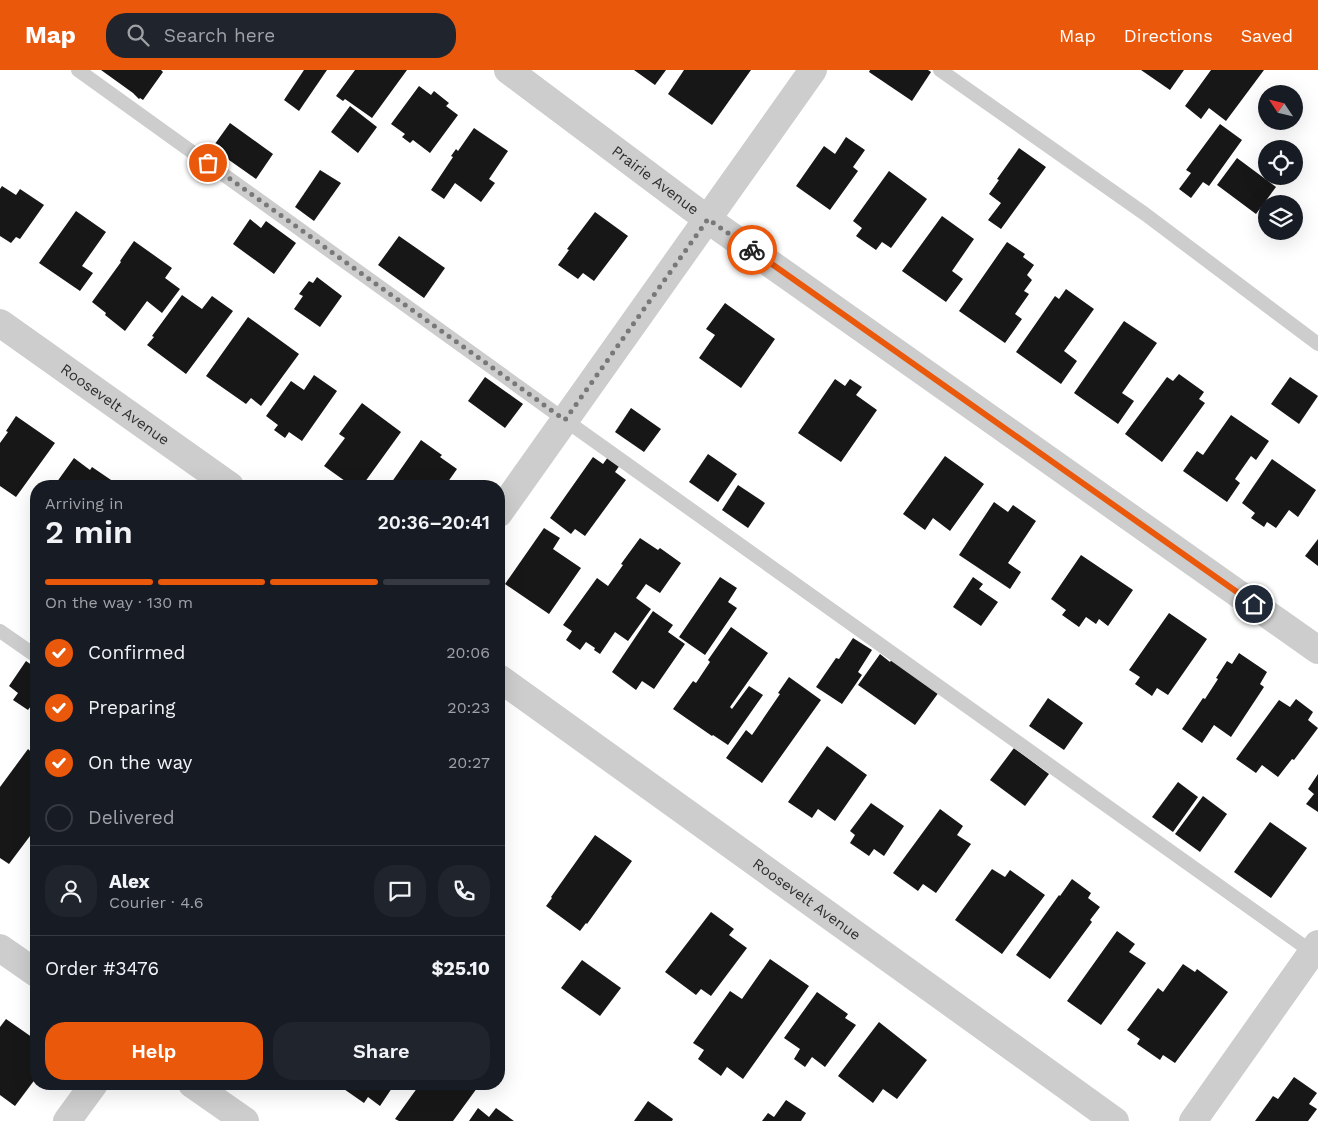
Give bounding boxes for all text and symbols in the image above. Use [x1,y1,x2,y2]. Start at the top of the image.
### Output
search box [106,13,456,58]
text: Map [25,21,76,49]
icon: search [124,21,152,49]
text: Search here [164,24,275,47]
text: Map [1059,25,1096,46]
text: Directions [1124,25,1213,46]
text: Saved [1241,25,1293,46]
north arrow [1258,85,1302,130]
map controls [1258,85,1303,240]
button: locate [1258,140,1303,185]
pin [187,142,229,184]
street label: Prairie Avenue [608,142,702,219]
icon: bag [194,149,222,177]
button: layers [1258,195,1303,240]
courier [727,225,777,275]
icon: bike [738,236,766,264]
street label: Roosevelt Avenue [57,360,173,449]
text: Arriving in [45,494,123,513]
text: 20:36–20:41 [378,511,490,534]
text: 2 min [45,513,133,551]
pin [1233,583,1275,625]
icon: home [1240,590,1268,618]
text: On the way · 130 m [45,593,193,612]
icon: check [45,639,73,667]
text: Confirmed [88,641,185,664]
text: 20:06 [446,643,490,662]
icon: check [45,694,73,722]
text: Preparing [88,696,175,719]
text: 20:23 [447,698,490,717]
icon: check [45,749,73,777]
text: On the way [88,751,192,774]
text: 20:27 [448,753,490,772]
text: Delivered [88,806,175,829]
street label: Roosevelt Avenue [749,854,864,944]
button: person [45,865,97,917]
button: chat [374,865,426,917]
button: phone [438,865,490,917]
text: Alex [109,870,150,893]
text: Courier · 4.6 [109,893,204,912]
text: Order #3476 [45,957,159,980]
text: $25.10 [431,957,490,980]
button: Help [45,1022,263,1080]
button: Share [273,1022,490,1080]

